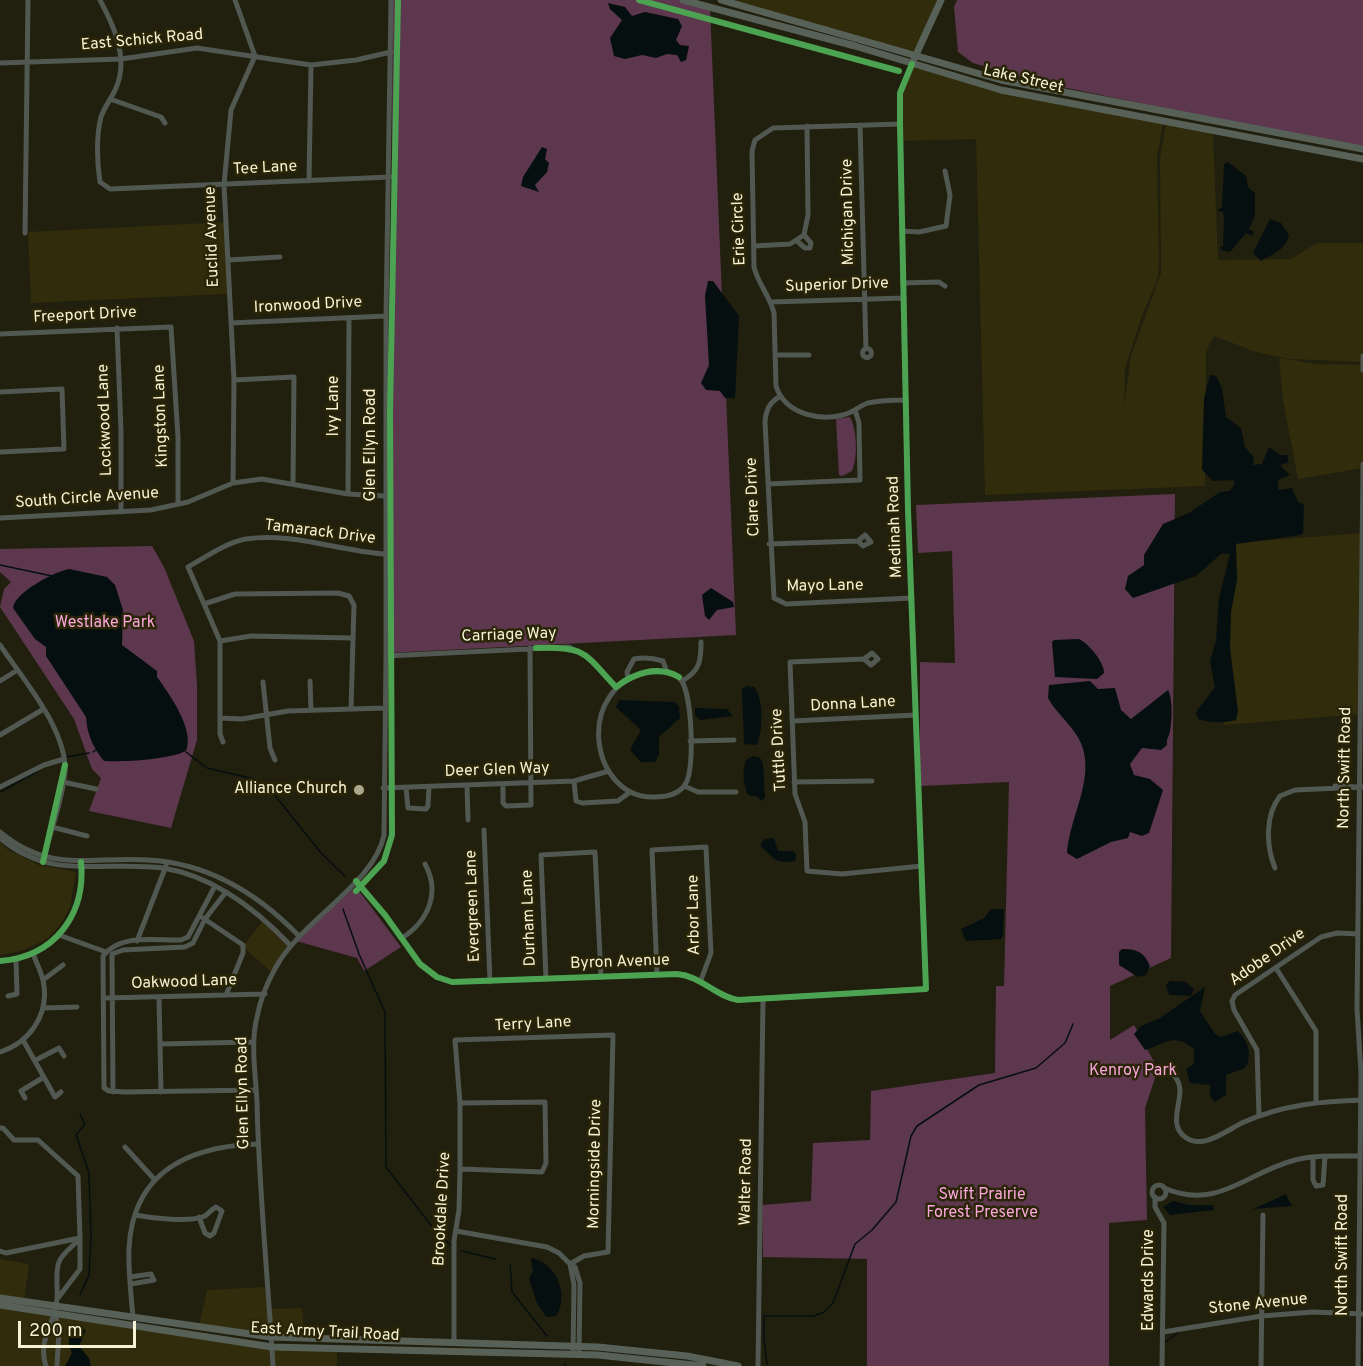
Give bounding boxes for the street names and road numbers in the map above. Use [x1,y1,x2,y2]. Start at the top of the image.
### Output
street label: East Schick Road [80,26,204,56]
street label: Lake Street [981,61,1065,99]
street label: Tee Lane [232,158,298,180]
street label: Michigan Drive [838,159,860,265]
street label: Euclid Avenue [202,186,224,288]
street label: Erie Circle [729,192,751,266]
street label: Superior Drive [785,275,889,297]
street label: Ironwood Drive [253,294,363,318]
street label: Freeport Drive [33,304,137,328]
street label: Lockwood Lane [94,364,118,476]
street label: Kingston Lane [151,364,173,468]
street label: Ivy Lane [325,376,345,436]
street label: Glen Ellyn Road [362,388,382,502]
street label: Clare Drive [743,457,765,537]
street label: Medinah Road [885,476,907,578]
street label: South Circle Avenue [14,484,160,514]
street label: Tamarack Drive [263,517,377,549]
street label: Mayo Lane [786,577,864,597]
street label: Carriage Way [461,625,557,647]
street label: Donna Lane [810,693,896,717]
street label: North Swift Road [1335,707,1357,829]
street label: Tuttle Drive [768,708,792,792]
street label: Deer Glen Way [444,760,550,782]
street label: Evergreen Lane [462,850,486,962]
street label: Durham Lane [519,869,541,967]
street label: Arbor Lane [685,875,705,955]
street label: Adobe Drive [1226,925,1310,991]
street label: Byron Avenue [570,952,670,974]
street label: Oakwood Lane [131,972,237,994]
street label: Terry Lane [494,1013,572,1037]
street label: Glen Ellyn Road [233,1036,255,1150]
street label: Morningside Drive [585,1099,607,1229]
street label: Walter Road [737,1138,757,1226]
street label: Brookdale Drive [430,1151,456,1267]
street label: North Swift Road [1334,1194,1354,1316]
street label: Edwards Drive [1140,1229,1160,1331]
street label: Stone Avenue [1208,1290,1308,1320]
street label: East Army Trail Road [250,1320,400,1346]

